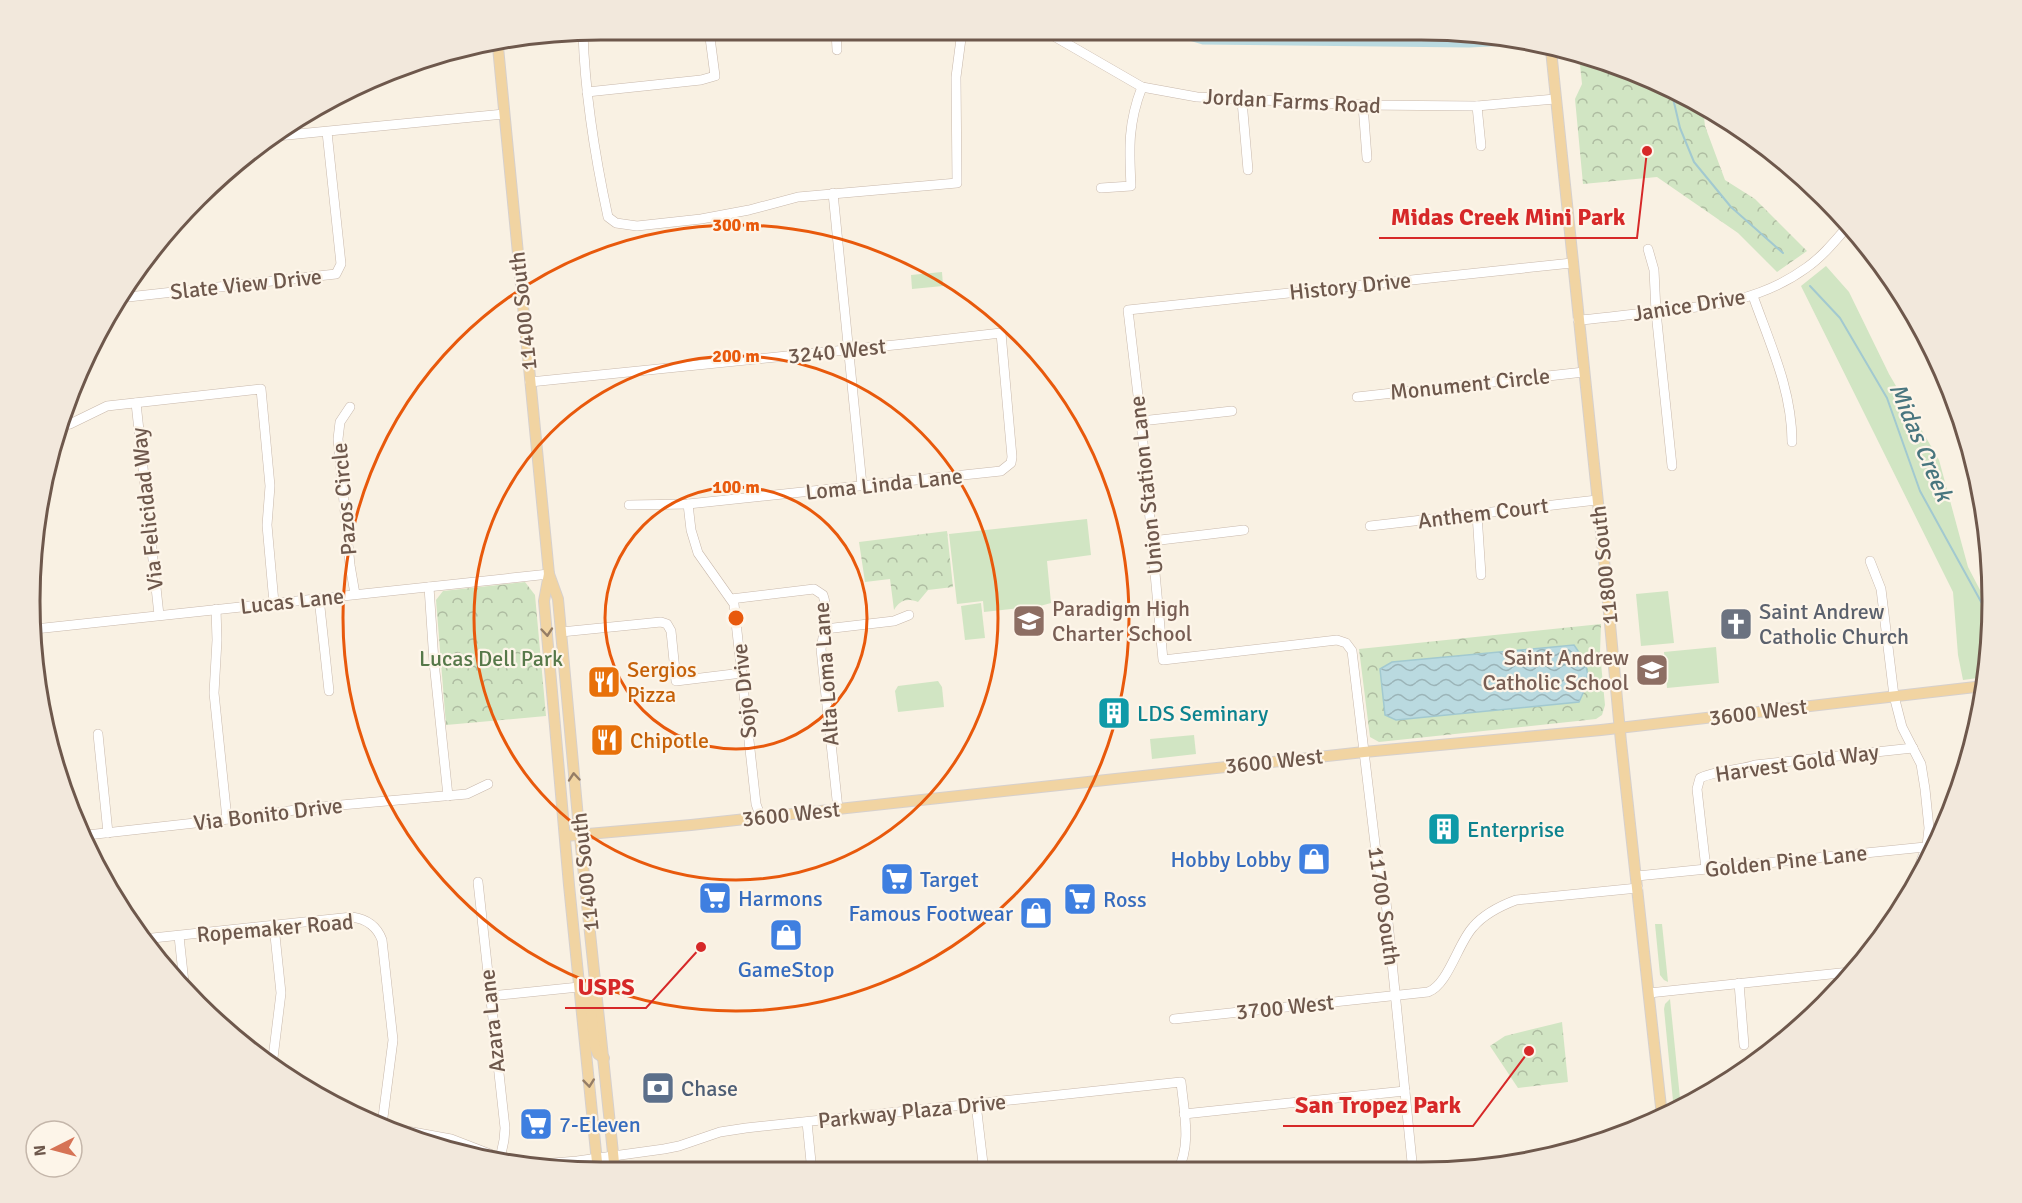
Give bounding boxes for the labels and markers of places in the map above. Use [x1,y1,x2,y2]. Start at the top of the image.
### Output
callout: Midas Creek Mini Park [1379,196,1637,238]
place label: Paradigm High Charter School [1052,595,1192,647]
place label: Saint Andrew Catholic Church [1759,598,1909,650]
school or university icon: Paradigm High Charter School [1011,603,1047,639]
church icon: Saint Andrew Catholic Church [1718,606,1754,642]
centre of rings [726,608,746,628]
place label: Saint Andrew Catholic School [1482,644,1629,696]
school or university icon: Saint Andrew Catholic School [1634,652,1670,688]
place label: Sergios Pizza [627,656,697,708]
restaurant icon: Sergios Pizza [586,664,622,700]
building icon: LDS Seminary [1096,695,1132,731]
place label: LDS Seminary [1137,700,1269,727]
restaurant icon: Chipotle [589,722,625,758]
place label: Chipotle [630,727,709,754]
building icon: Enterprise [1426,811,1462,847]
place label: Enterprise [1467,816,1565,843]
shop icon: Hobby Lobby [1296,841,1332,877]
place label: Hobby Lobby [1171,846,1292,873]
supermarket icon: Target [879,861,915,897]
place label: Target [920,866,979,893]
supermarket icon: Harmons [697,880,733,916]
supermarket icon: Ross [1062,881,1098,917]
place label: Harmons [738,885,823,912]
place label: Ross [1103,886,1147,913]
shop icon: Famous Footwear [1018,895,1054,931]
place label: Famous Footwear [848,900,1013,927]
shop icon: GameStop [768,917,804,953]
place label: GameStop [738,956,834,983]
callout: USPS [565,966,646,1008]
bank icon: Chase [640,1070,676,1106]
place label: Chase [681,1075,738,1102]
callout: San Tropez Park [1283,1084,1473,1126]
supermarket icon: 7-Eleven [518,1106,554,1142]
place label: 7-Eleven [559,1111,641,1138]

